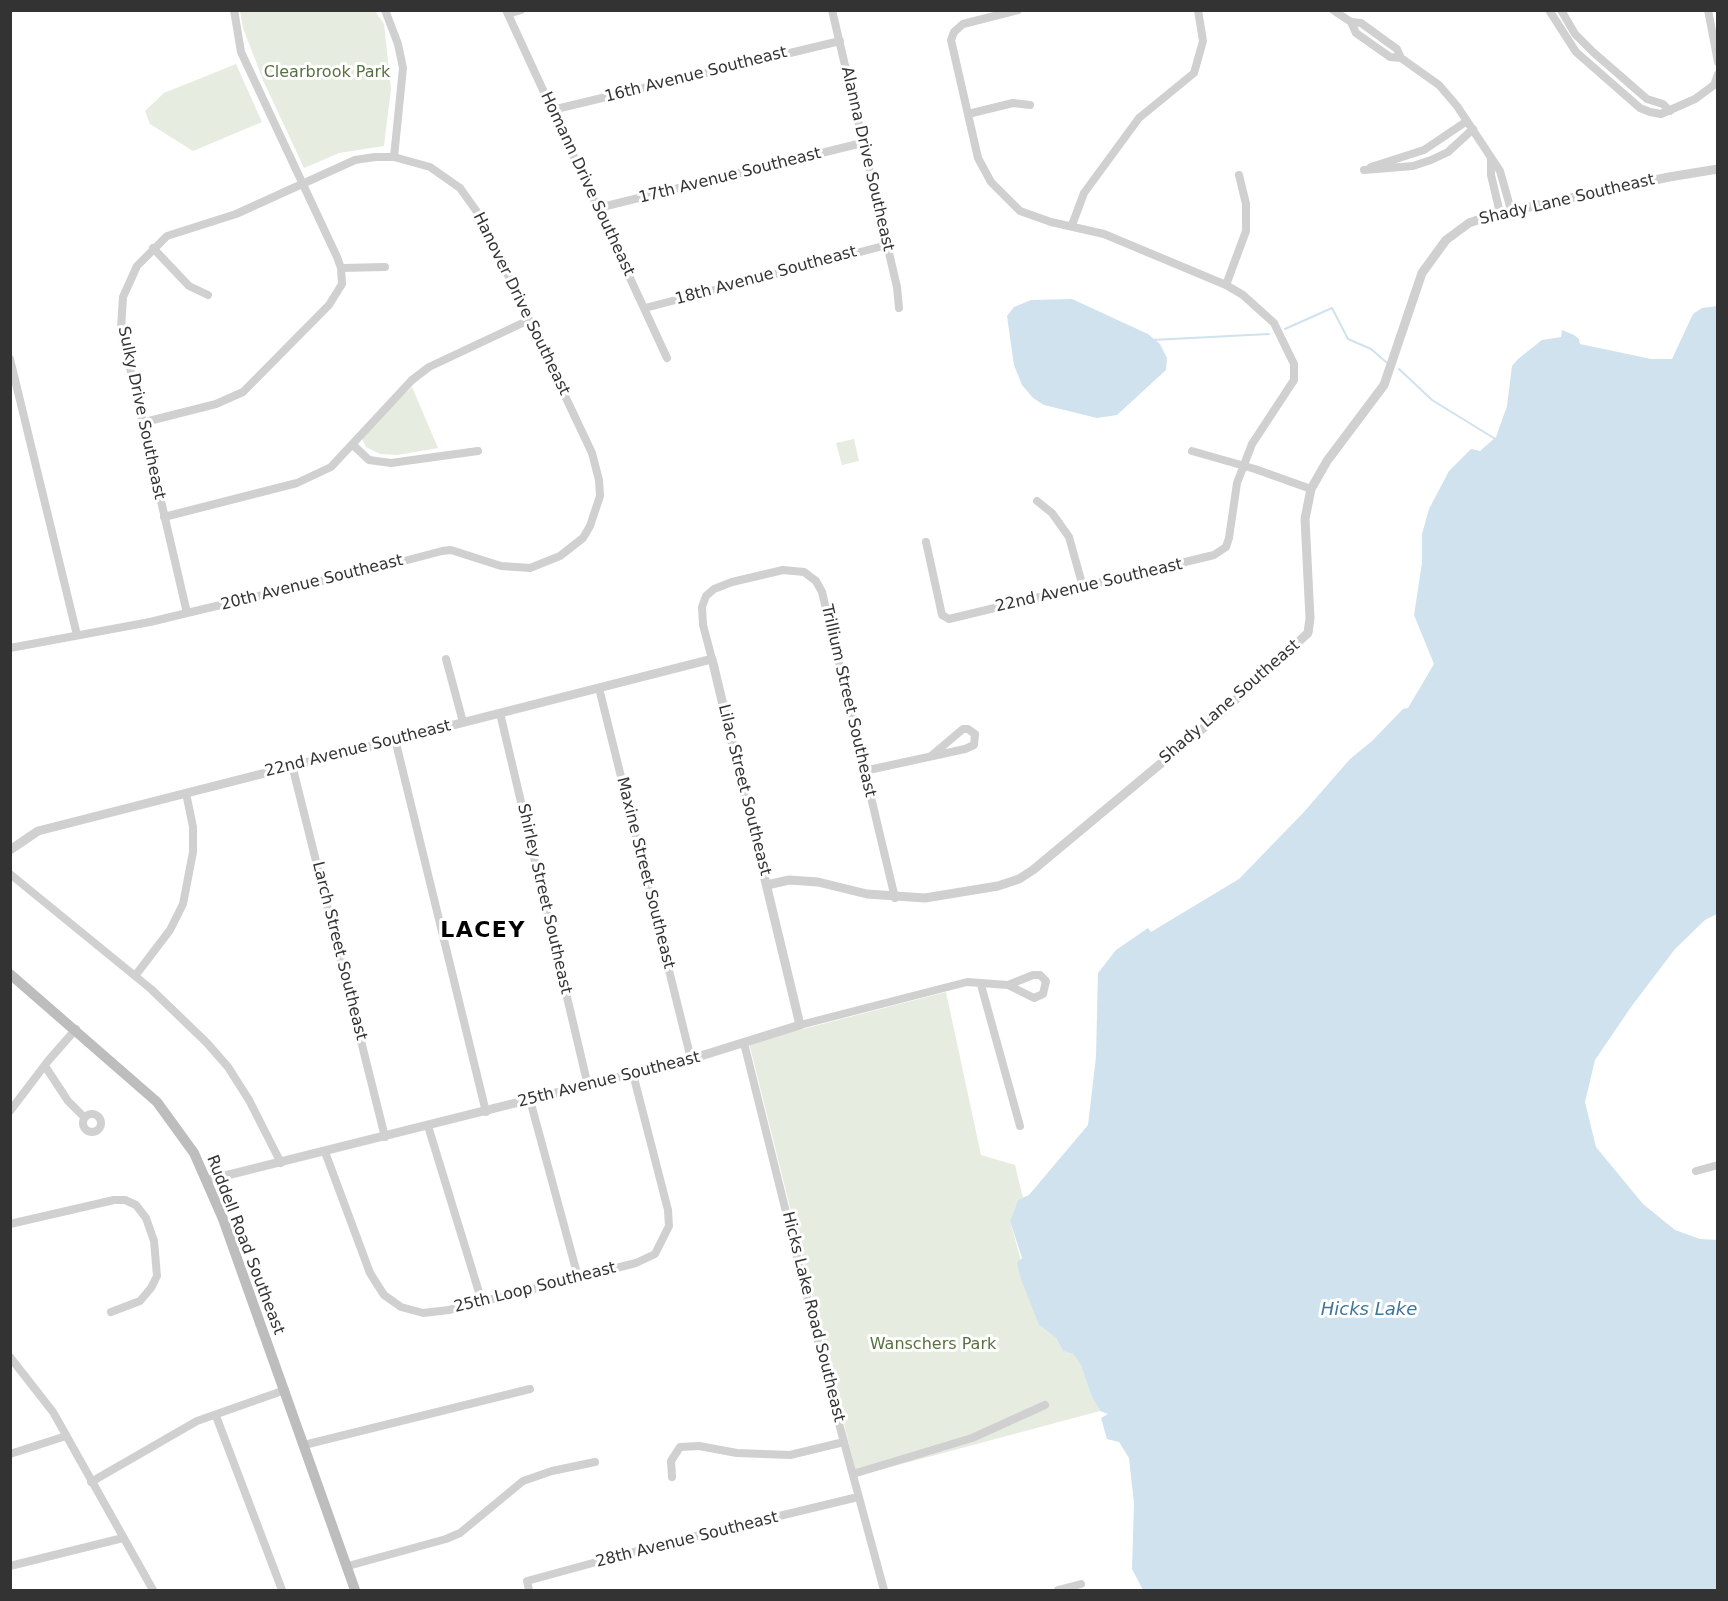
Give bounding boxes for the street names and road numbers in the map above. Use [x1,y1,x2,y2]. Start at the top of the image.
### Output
street label: 16th Avenue Southeast [603,43,789,107]
street label: Alanna Drive Southeast [836,65,898,253]
street label: Homann Drive Southeast [536,89,638,279]
street label: 17th Avenue Southeast [637,144,823,208]
street label: Shady Lane Southeast [1477,170,1657,230]
street label: Hanover Drive Southeast [468,209,574,399]
street label: 18th Avenue Southeast [673,243,859,309]
street label: Sulky Drive Southeast [113,325,169,501]
street label: 20th Avenue Southeast [219,551,405,615]
street label: 22nd Avenue Southeast [994,555,1184,617]
street label: Trillium Street Southeast [816,603,880,799]
street label: Shady Lane Southeast [1156,636,1304,768]
street label: Lilac Street Southeast [713,702,775,878]
street label: 22nd Avenue Southeast [263,717,453,781]
street label: Maxine Street Southeast [612,775,678,971]
street label: Shirley Street Southeast [513,802,575,996]
street label: Larch Street Southeast [307,860,371,1042]
street label: 25th Avenue Southeast [516,1048,702,1112]
street label: Ruddell Road Southeast [202,1153,288,1337]
street label: Hicks Lake Road Southeast [778,1210,848,1424]
street label: 25th Loop Southeast [452,1259,618,1317]
street label: 28th Avenue Southeast [594,1508,780,1572]

